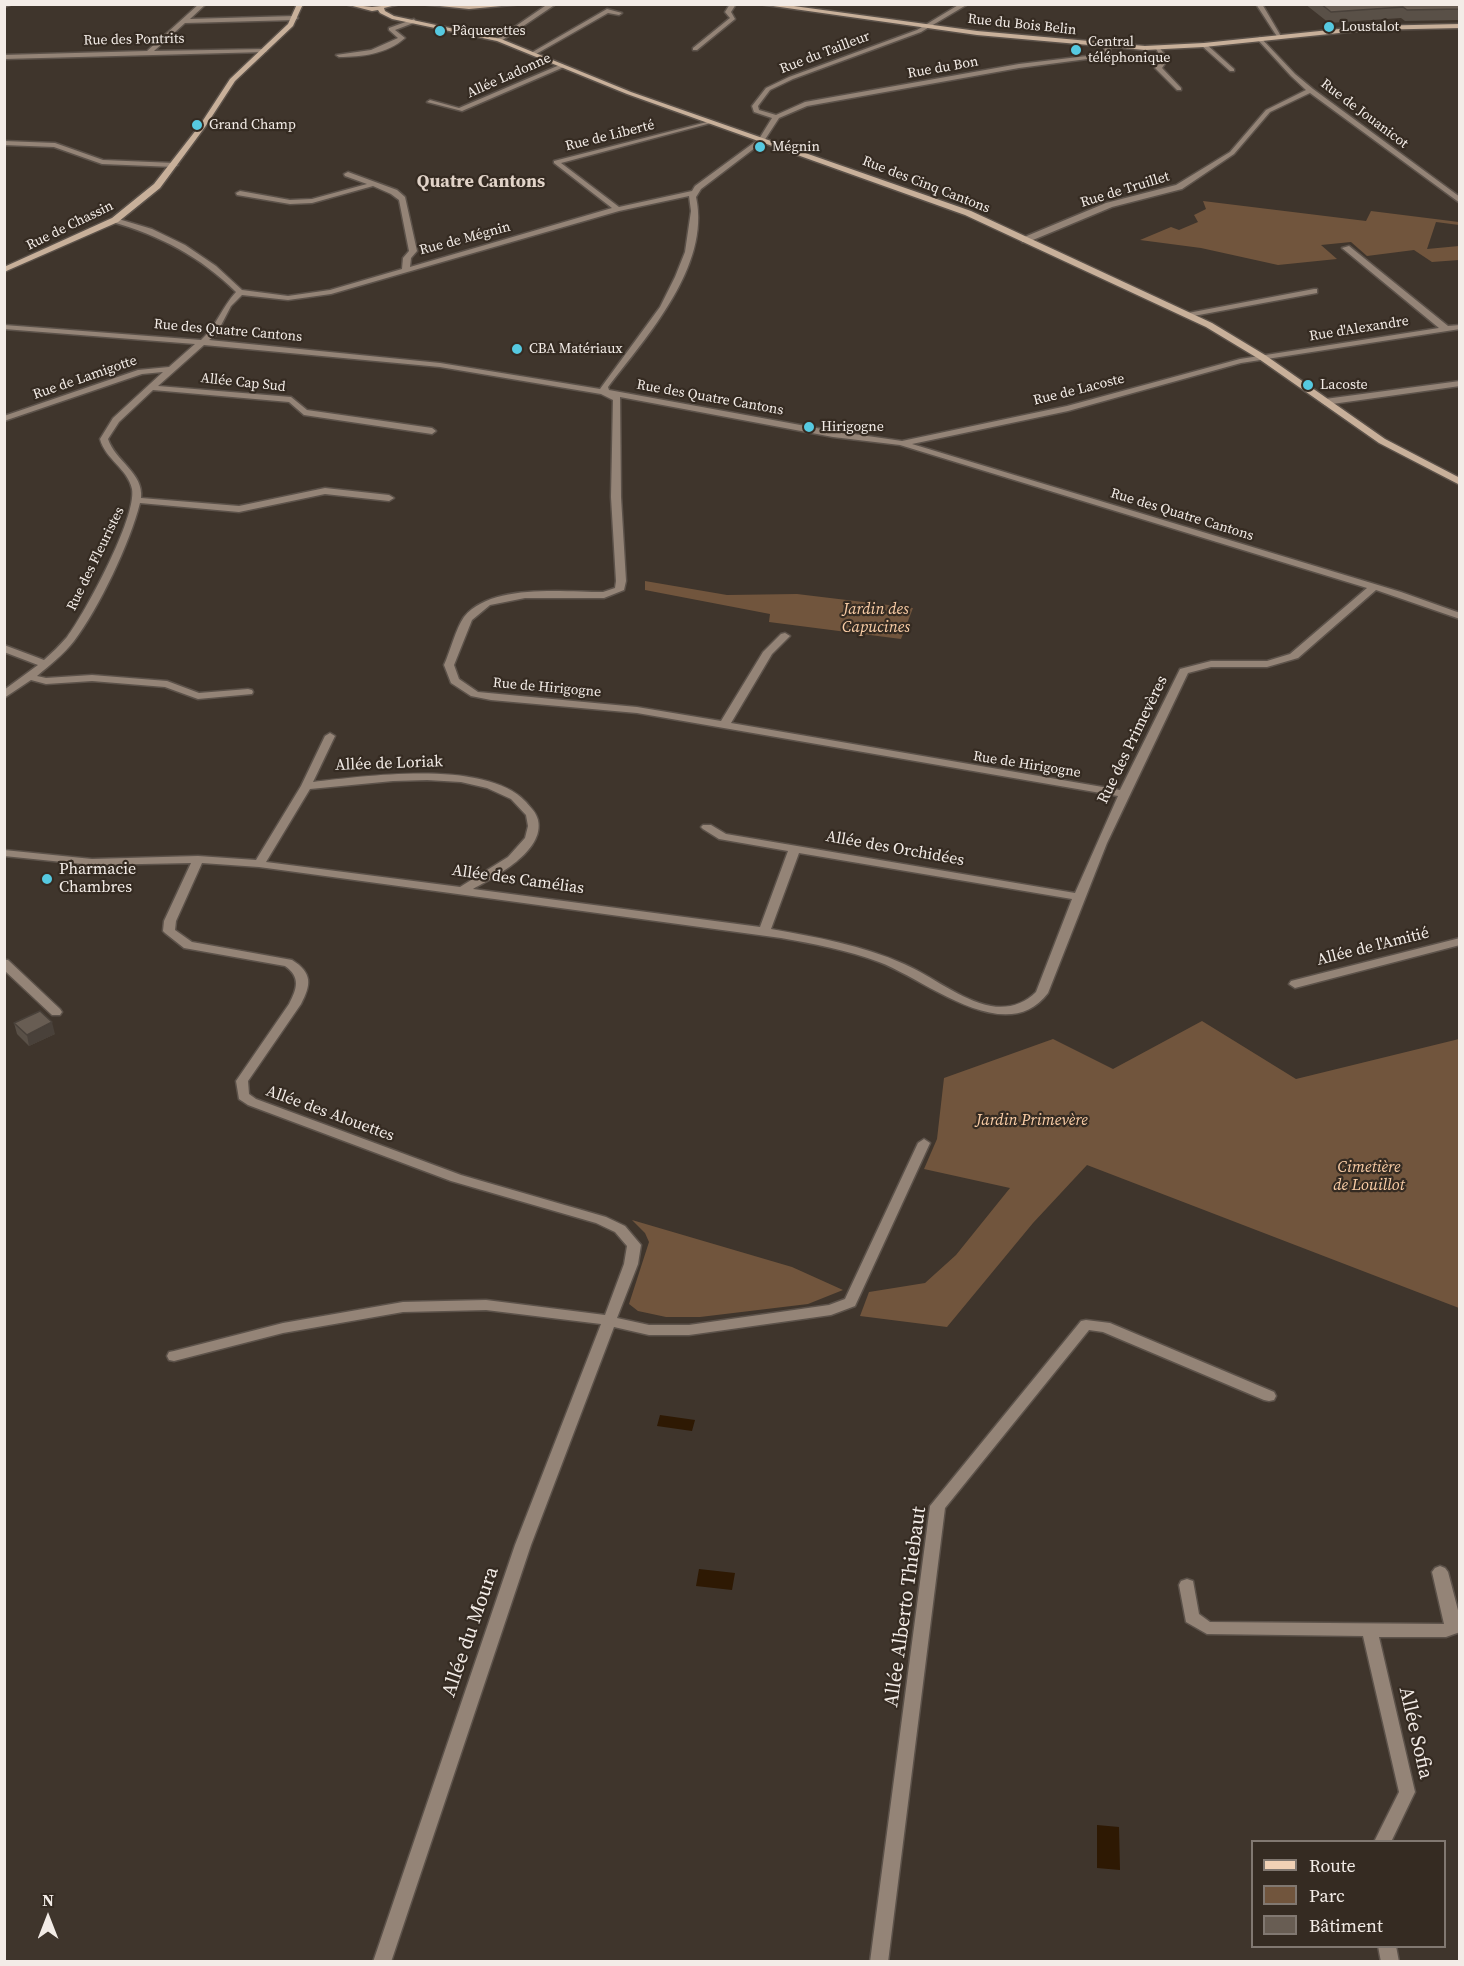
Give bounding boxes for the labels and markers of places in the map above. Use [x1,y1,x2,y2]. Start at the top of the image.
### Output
place label: Loustalot [1341,19,1399,35]
marker: Loustalot [1322,20,1336,34]
place label: Pâquerettes [452,23,526,39]
marker: Pâquerettes [433,24,447,38]
place label: Central téléphonique [1088,34,1170,66]
marker: Central téléphonique [1069,43,1083,57]
place label: Grand Champ [209,117,296,133]
marker: Grand Champ [190,118,204,132]
place label: Mégnin [772,139,820,155]
marker: Mégnin [753,140,767,154]
place label: CBA Matériaux [529,341,623,357]
marker: CBA Matériaux [510,342,524,356]
place label: Lacoste [1320,377,1368,393]
marker: Lacoste [1301,378,1315,392]
place label: Hirigogne [821,419,884,435]
marker: Hirigogne [802,420,816,434]
place label: Pharmacie Chambres [59,860,136,898]
marker: Pharmacie Chambres [40,872,54,886]

